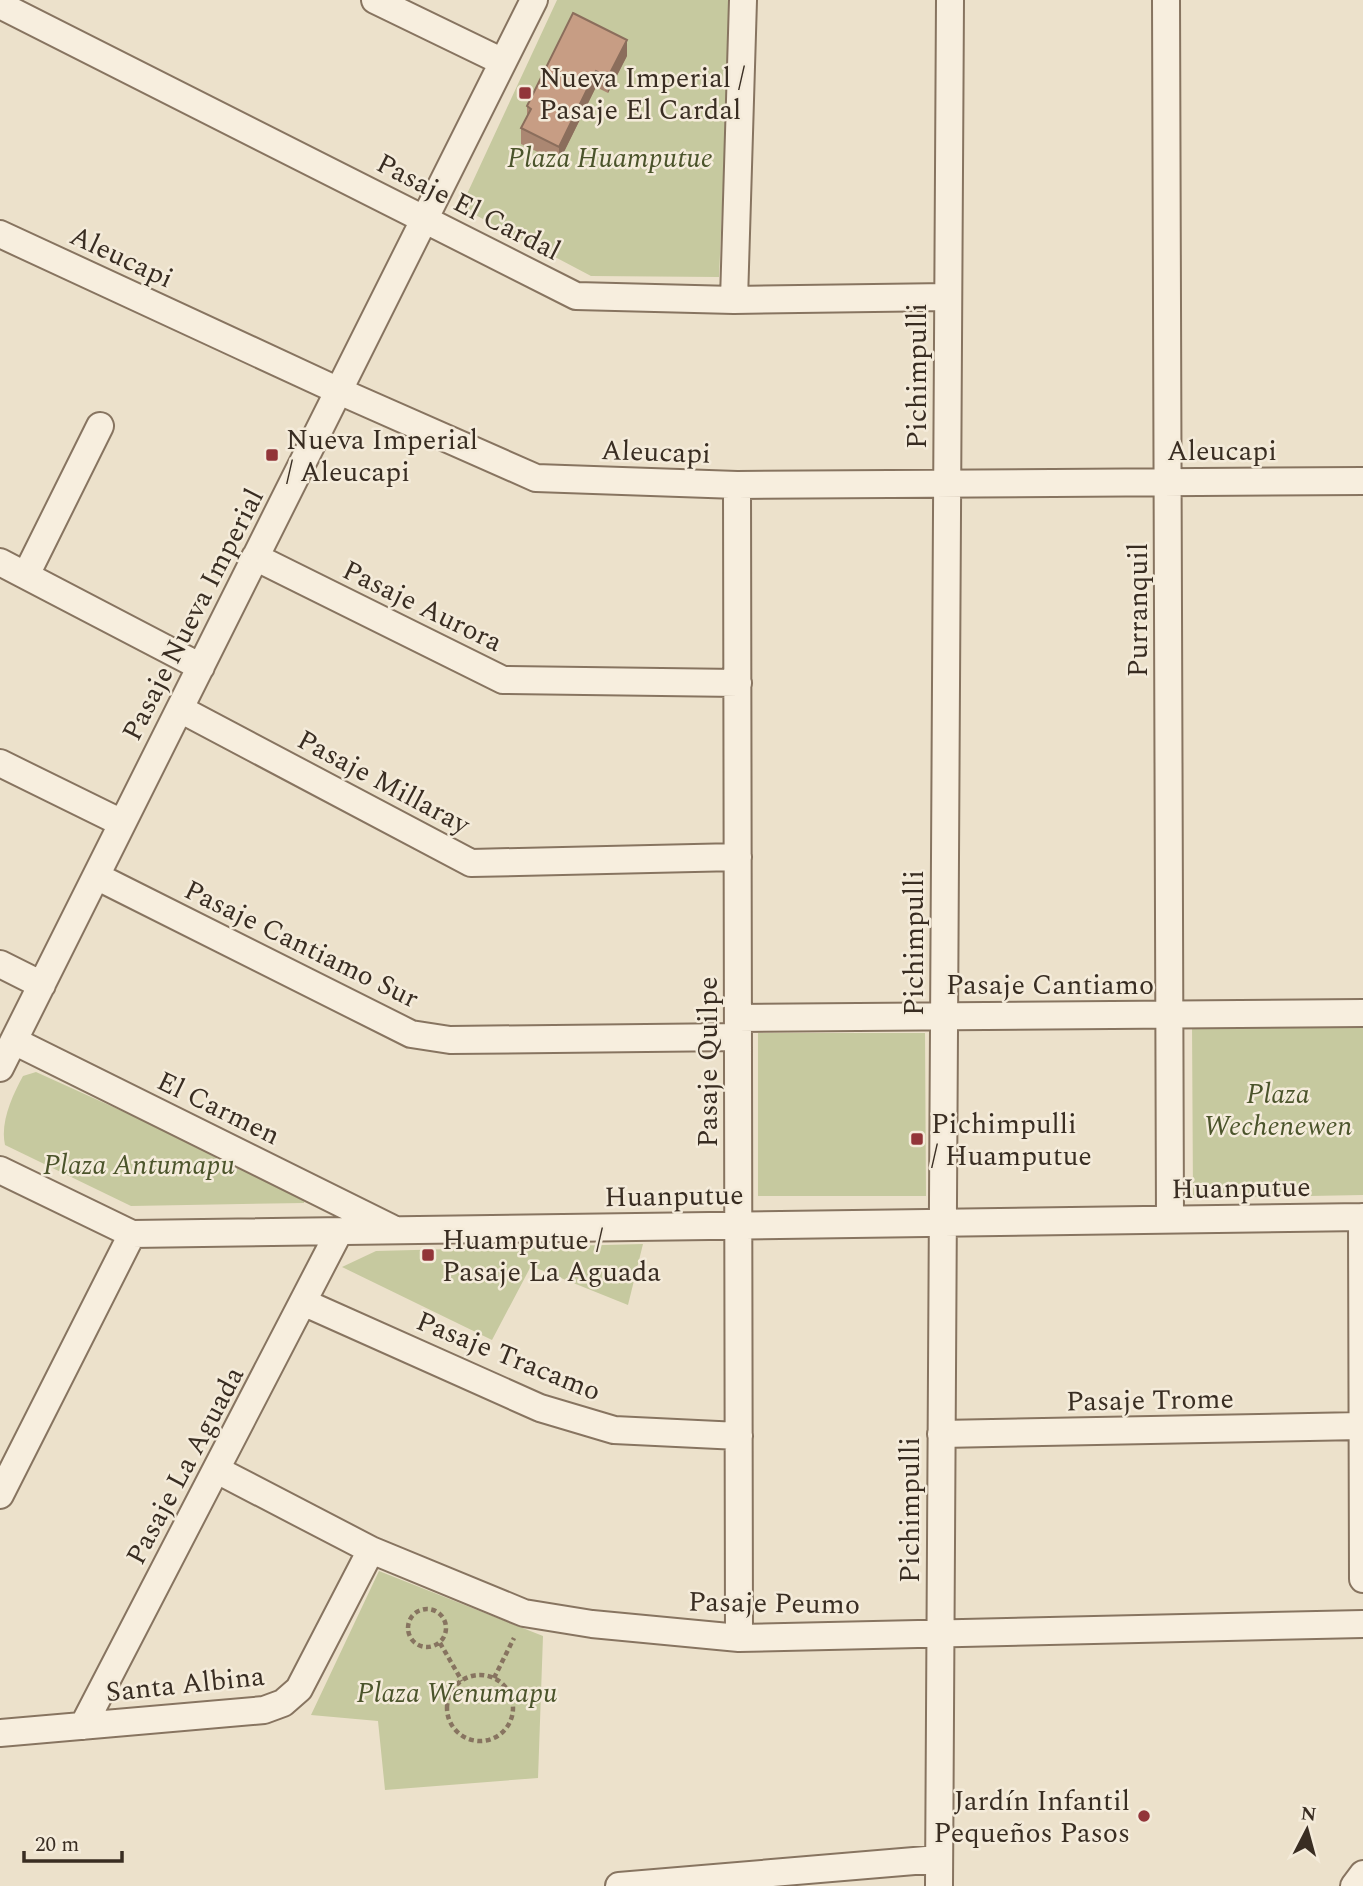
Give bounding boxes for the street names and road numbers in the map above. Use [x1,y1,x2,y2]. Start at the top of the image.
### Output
street label: Pasaje El Cardal [368,142,568,272]
street label: Aleucapi [62,215,180,300]
street label: Pichimpulli [896,303,939,449]
street label: Aleucapi [600,429,712,476]
street label: Aleucapi [1167,430,1277,473]
street label: Pasaje Nueva Imperial [111,481,276,748]
street label: Purranquil [1117,543,1160,677]
street label: Pasaje Aurora [335,549,510,664]
street label: Pasaje Millaray [289,719,479,847]
street label: Pasaje Cantiamo Sur [177,869,426,1020]
street label: Pichimpulli [893,870,936,1016]
street label: Pasaje Cantiamo [946,964,1154,1007]
street label: Pasaje Quilpe [687,977,730,1148]
street label: El Carmen [149,1060,287,1157]
street label: Huanputue [1171,1166,1311,1211]
street label: Huanputue [604,1174,744,1219]
street label: Pasaje Tracamo [410,1300,607,1413]
street label: Pasaje La Aguada [115,1359,256,1572]
street label: Pasaje Trome [1066,1378,1234,1423]
street label: Pichimpulli [889,1437,932,1583]
street label: Pasaje Peumo [688,1581,860,1626]
street label: Santa Albina [104,1655,267,1714]

